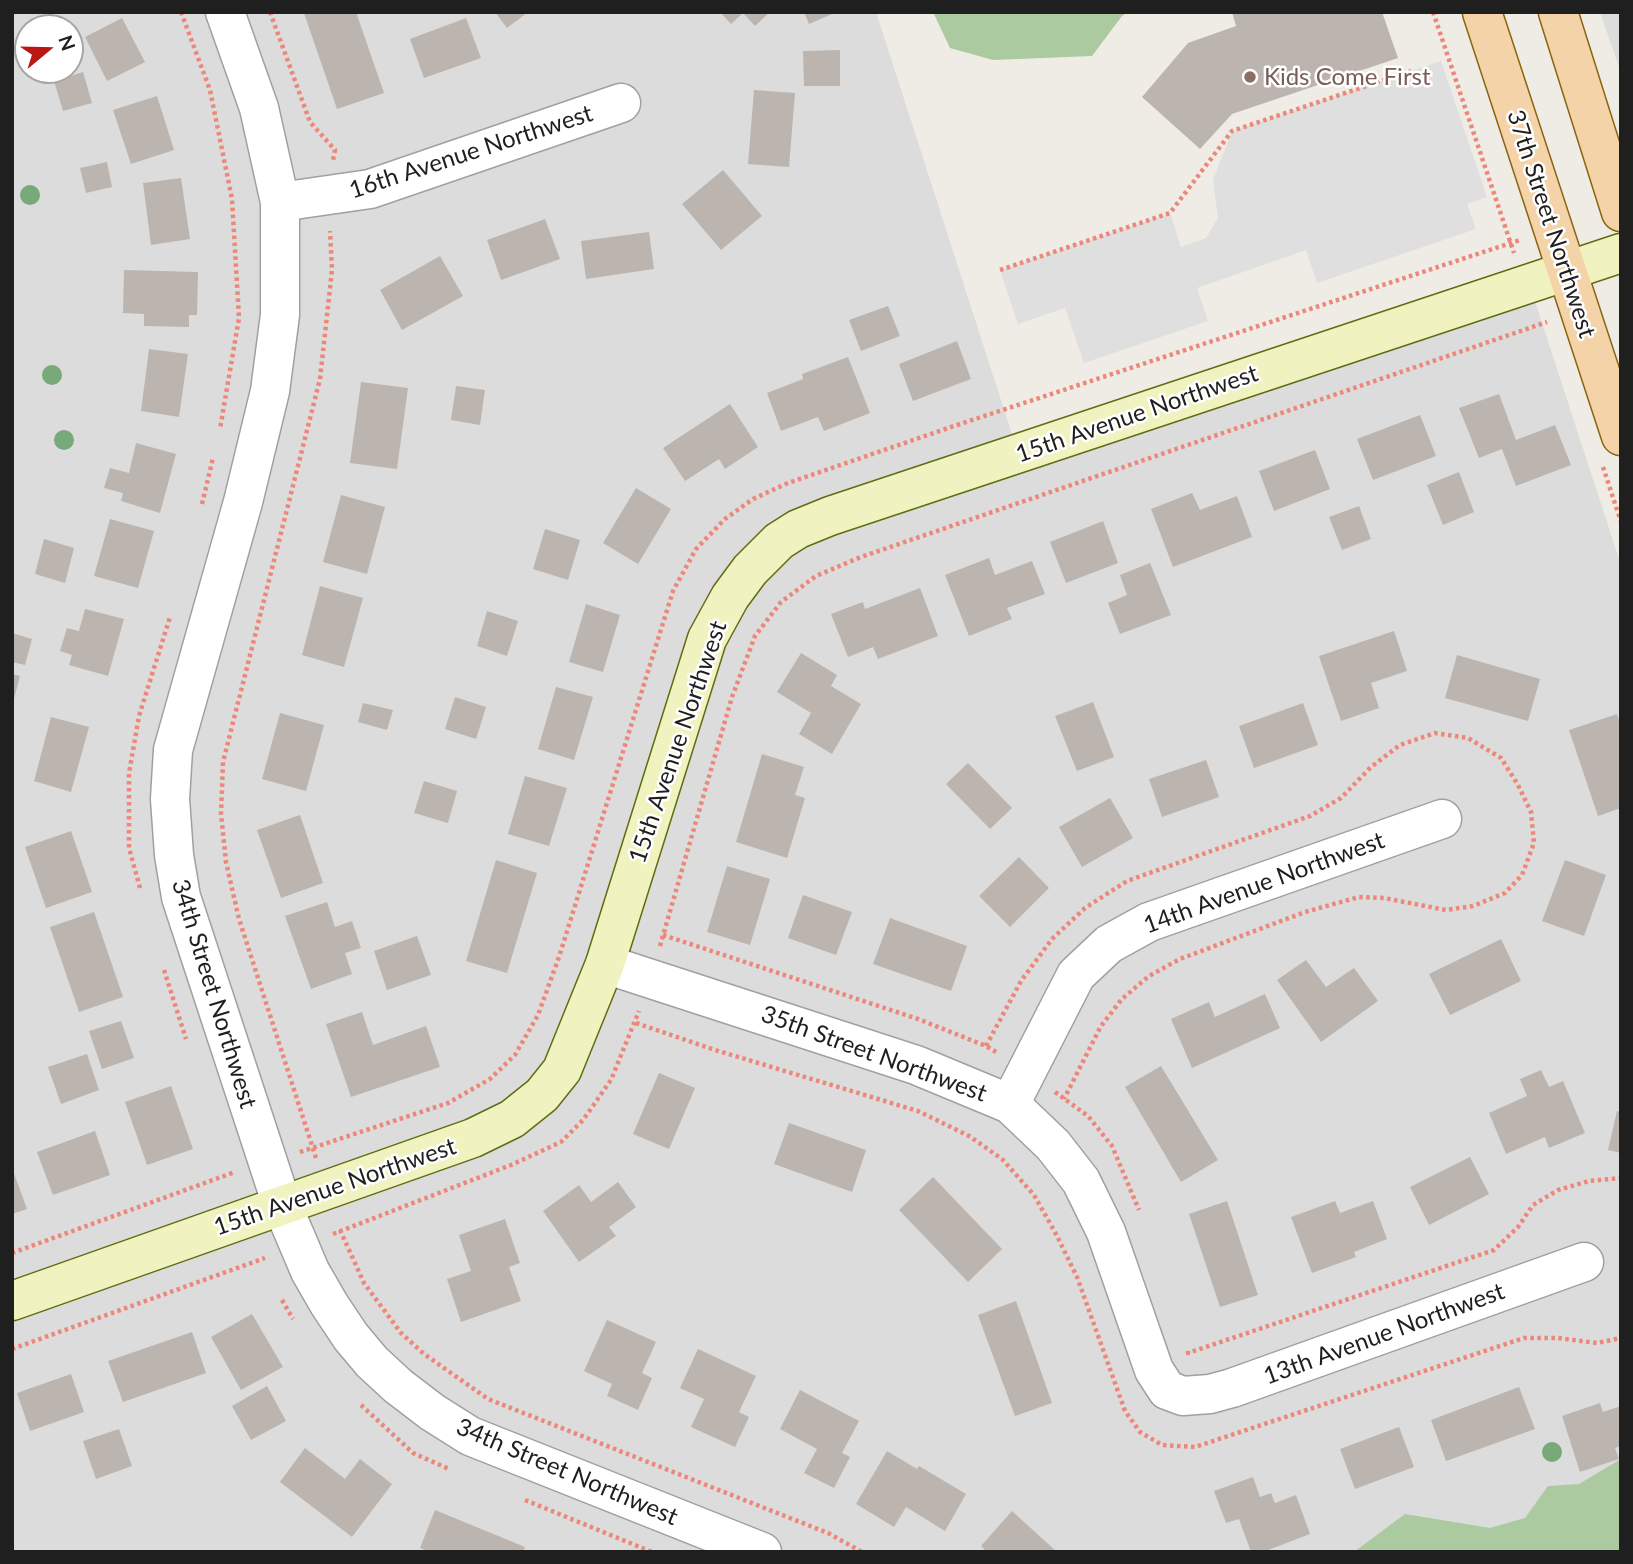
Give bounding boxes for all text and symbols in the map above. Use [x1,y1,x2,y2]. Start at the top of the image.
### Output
north arrow [14,14,84,84]
text: N [54,32,81,53]
place label: Kids Come First [1264,63,1431,91]
marker: Kids Come First [1242,69,1258,85]
street label: 16th Avenue Northwest [346,99,596,205]
street label: 37th Street Northwest [1501,106,1601,342]
street label: 15th Avenue Northwest [1012,359,1262,469]
street label: 15th Avenue Northwest [623,617,733,867]
street label: 14th Avenue Northwest [1140,826,1388,940]
street label: 34th Street Northwest [165,876,263,1112]
street label: 35th Street Northwest [757,1000,991,1108]
street label: 15th Avenue Northwest [210,1132,460,1242]
street label: 13th Avenue Northwest [1260,1277,1508,1391]
street label: 34th Street Northwest [452,1412,682,1532]

